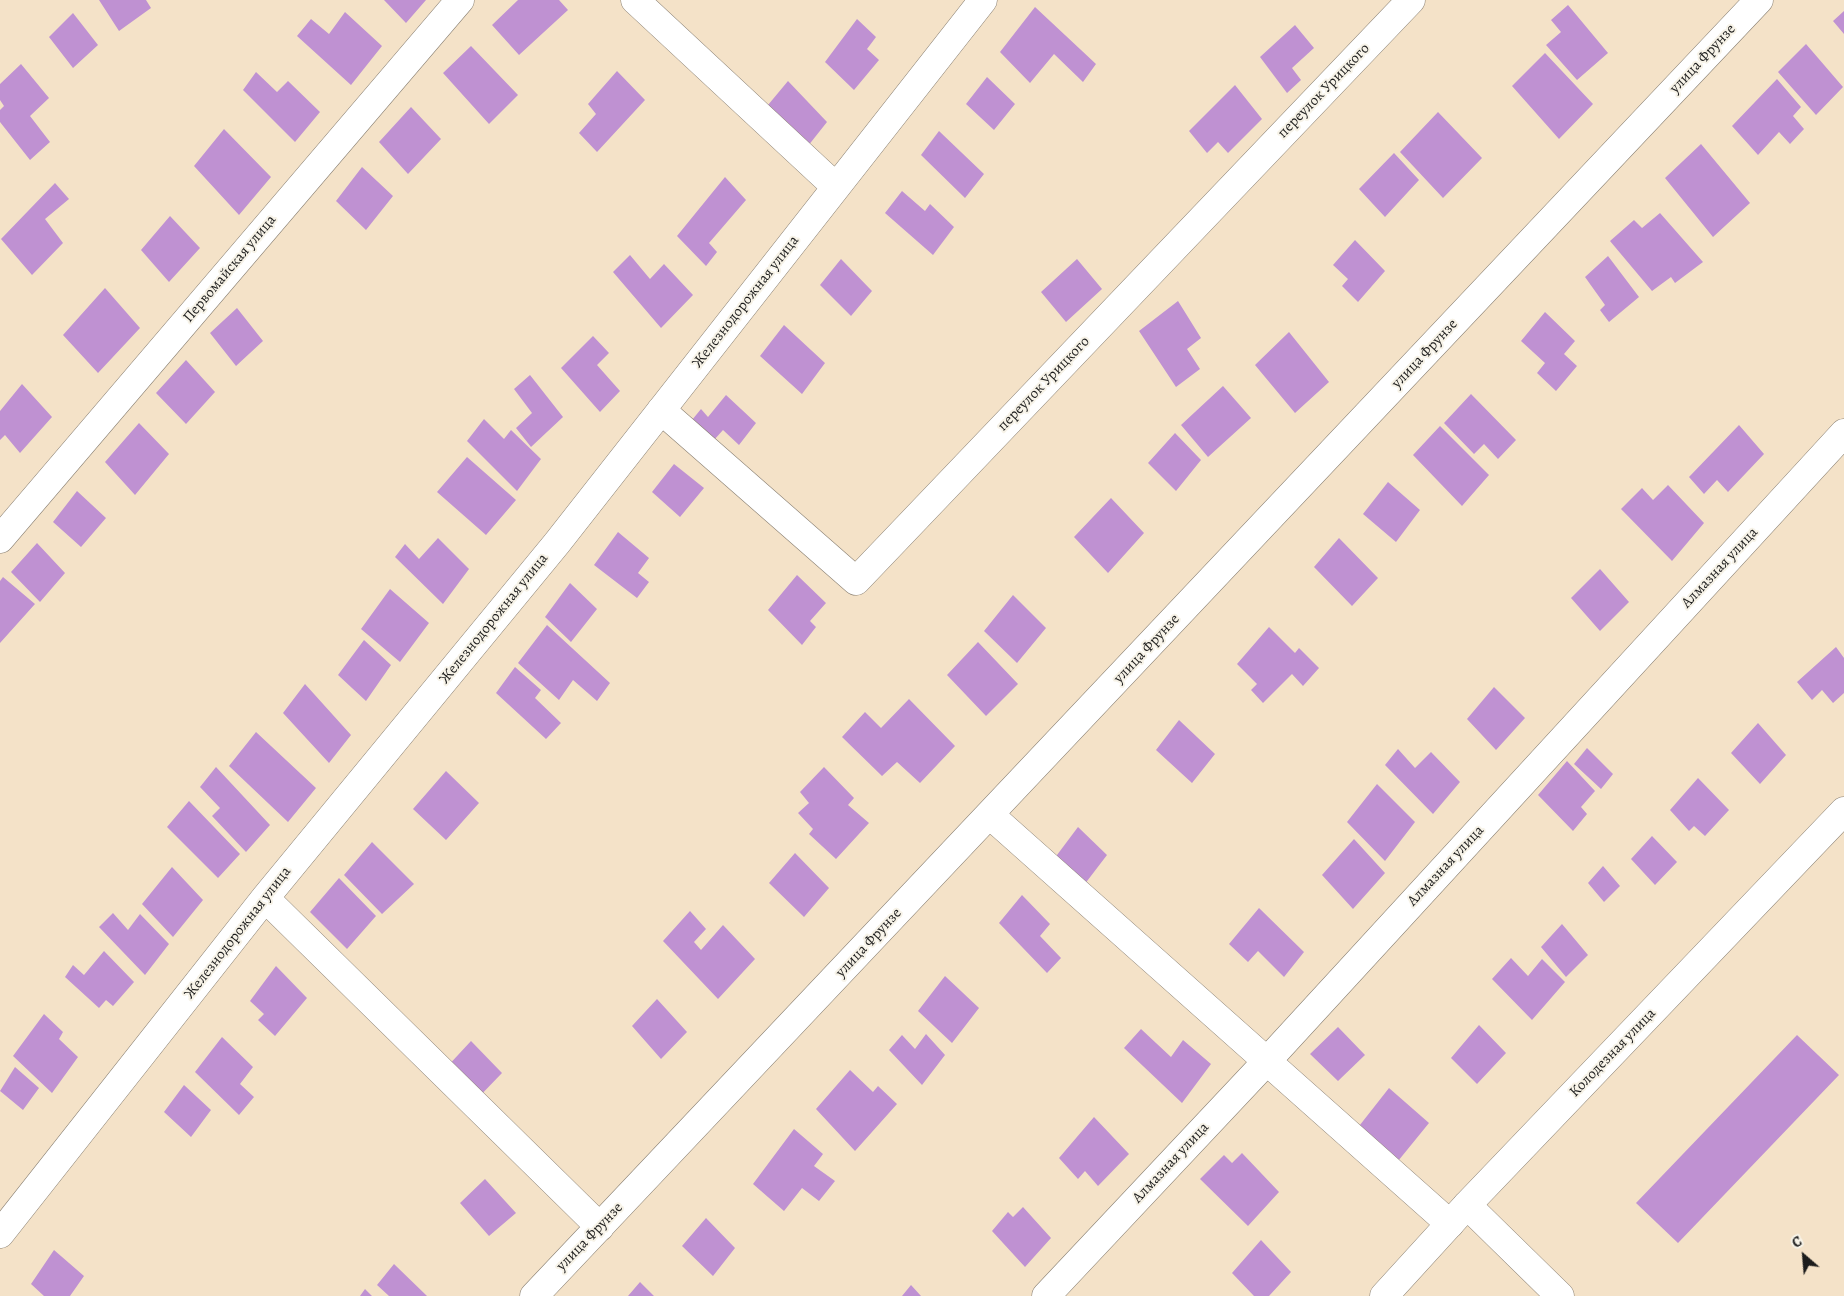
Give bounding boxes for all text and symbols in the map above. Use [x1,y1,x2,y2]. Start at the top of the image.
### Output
street label: улица Фрунзе [1666,21,1740,97]
street label: переулок Урицкого [1274,40,1374,142]
street label: Первомайская улица [180,212,280,326]
street label: Железнодорожная улица [689,232,803,372]
street label: улица Фрунзе [1388,316,1462,392]
street label: переулок Урицкого [994,333,1094,435]
street label: Алмазная улица [1678,524,1762,612]
street label: Железнодорожная улица [436,550,552,688]
street label: улица Фрунзе [1110,611,1184,687]
street label: Алмазная улица [1404,822,1488,910]
street label: Железнодорожная улица [181,863,295,1003]
street label: улица Фрунзе [832,905,906,981]
street label: Колодезная улица [1566,1005,1660,1101]
street label: Алмазная улица [1129,1119,1213,1207]
street label: улица Фрунзе [553,1199,627,1275]
north arrow [1779,1231,1829,1281]
text: С [1789,1232,1805,1253]

